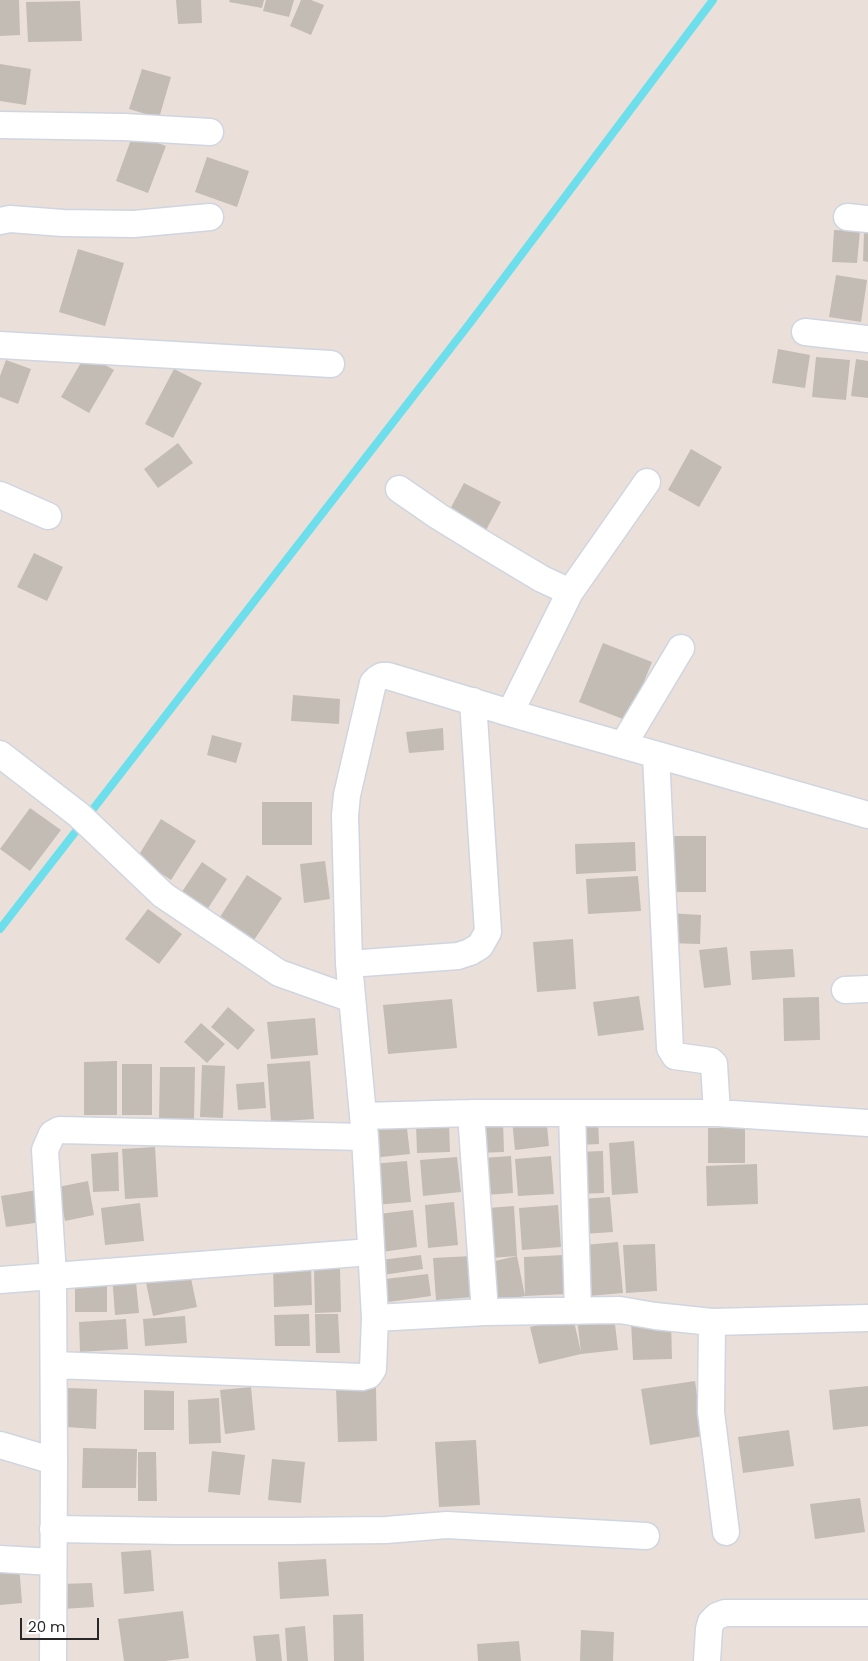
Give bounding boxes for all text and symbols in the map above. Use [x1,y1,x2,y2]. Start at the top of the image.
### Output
scale bar [22,1608,101,1640]
text: 20 m [28,1616,66,1637]

